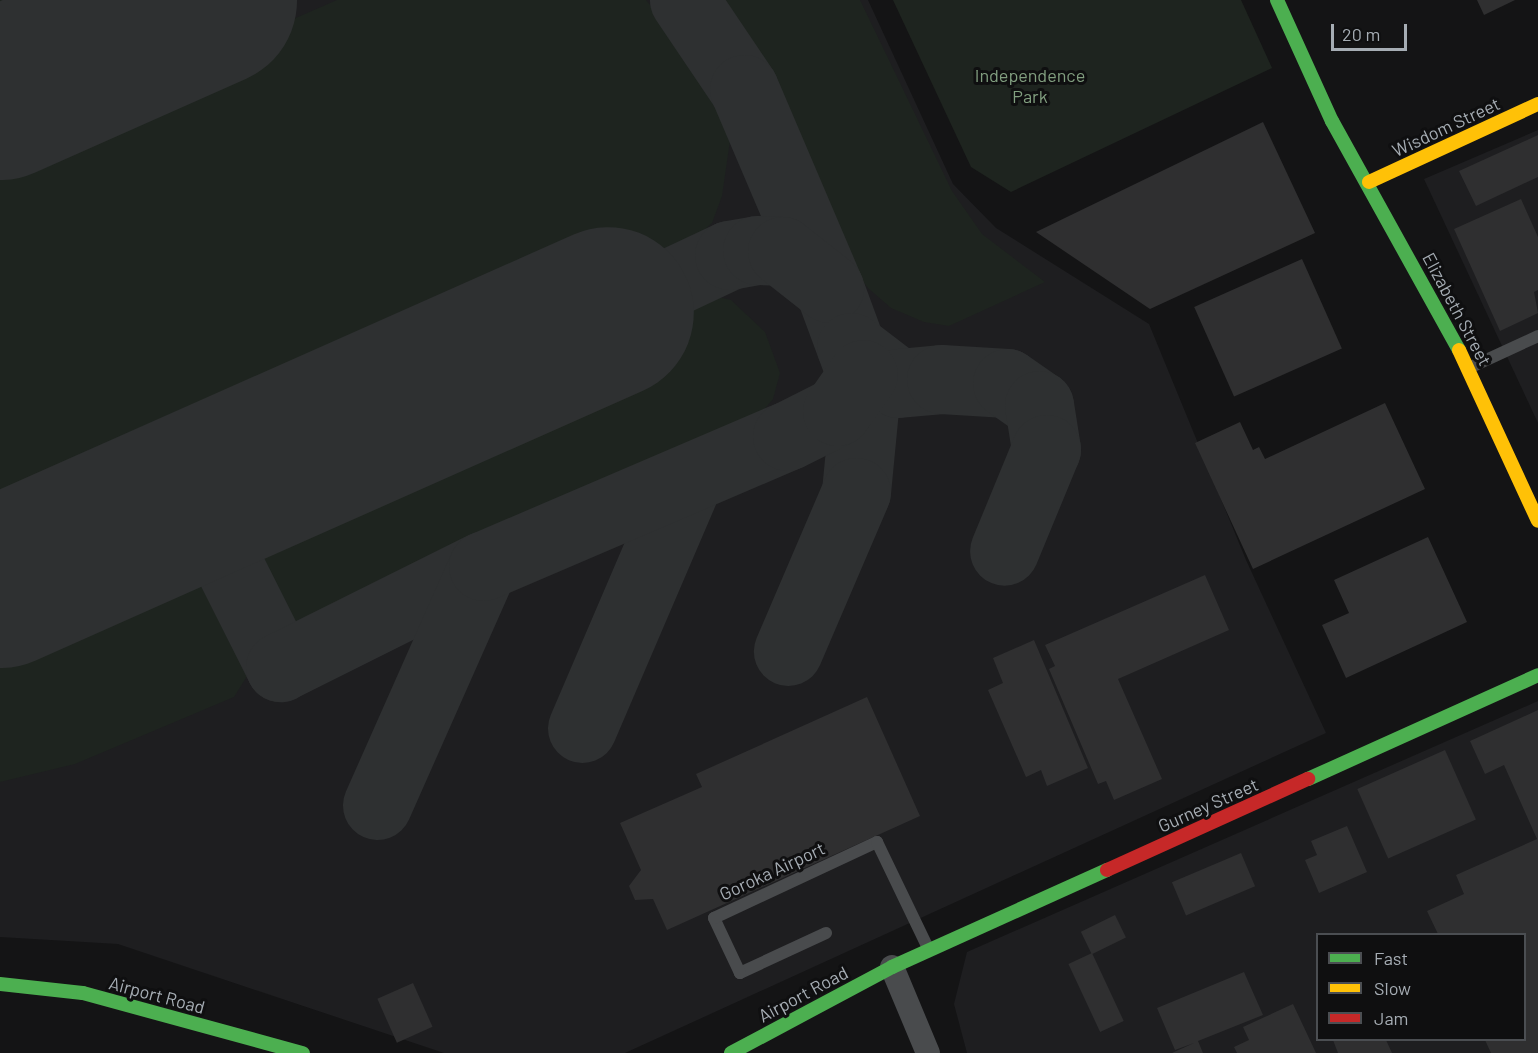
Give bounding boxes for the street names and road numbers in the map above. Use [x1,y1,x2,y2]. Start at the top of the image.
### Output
street label: Wisdom Street [1389,93,1503,161]
street label: Elizabeth Street [1418,249,1496,369]
street label: Gurney Street [1155,773,1261,837]
street label: Goroka Airport [716,837,828,905]
street label: Airport Road [754,961,852,1027]
street label: Airport Road [107,972,207,1018]

